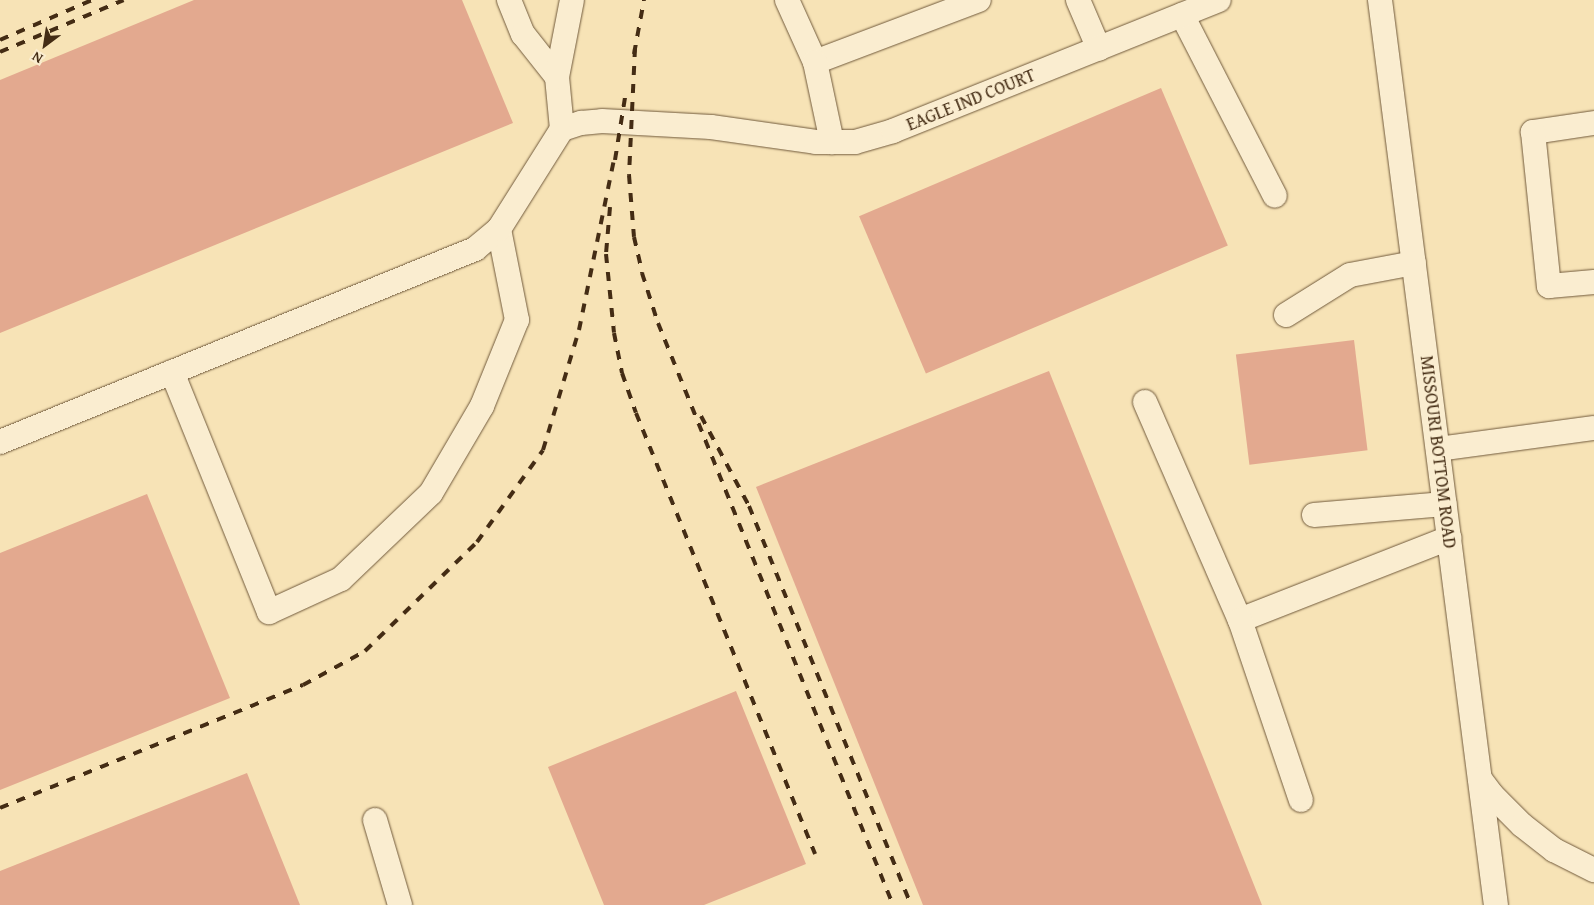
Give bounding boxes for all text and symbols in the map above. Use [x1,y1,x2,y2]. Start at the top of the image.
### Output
north arrow [20,20,70,70]
text: N [28,47,46,69]
street label: EAGLE IND COURT [903,64,1039,136]
street label: MISSOURI BOTTOM ROAD [1415,354,1461,550]

